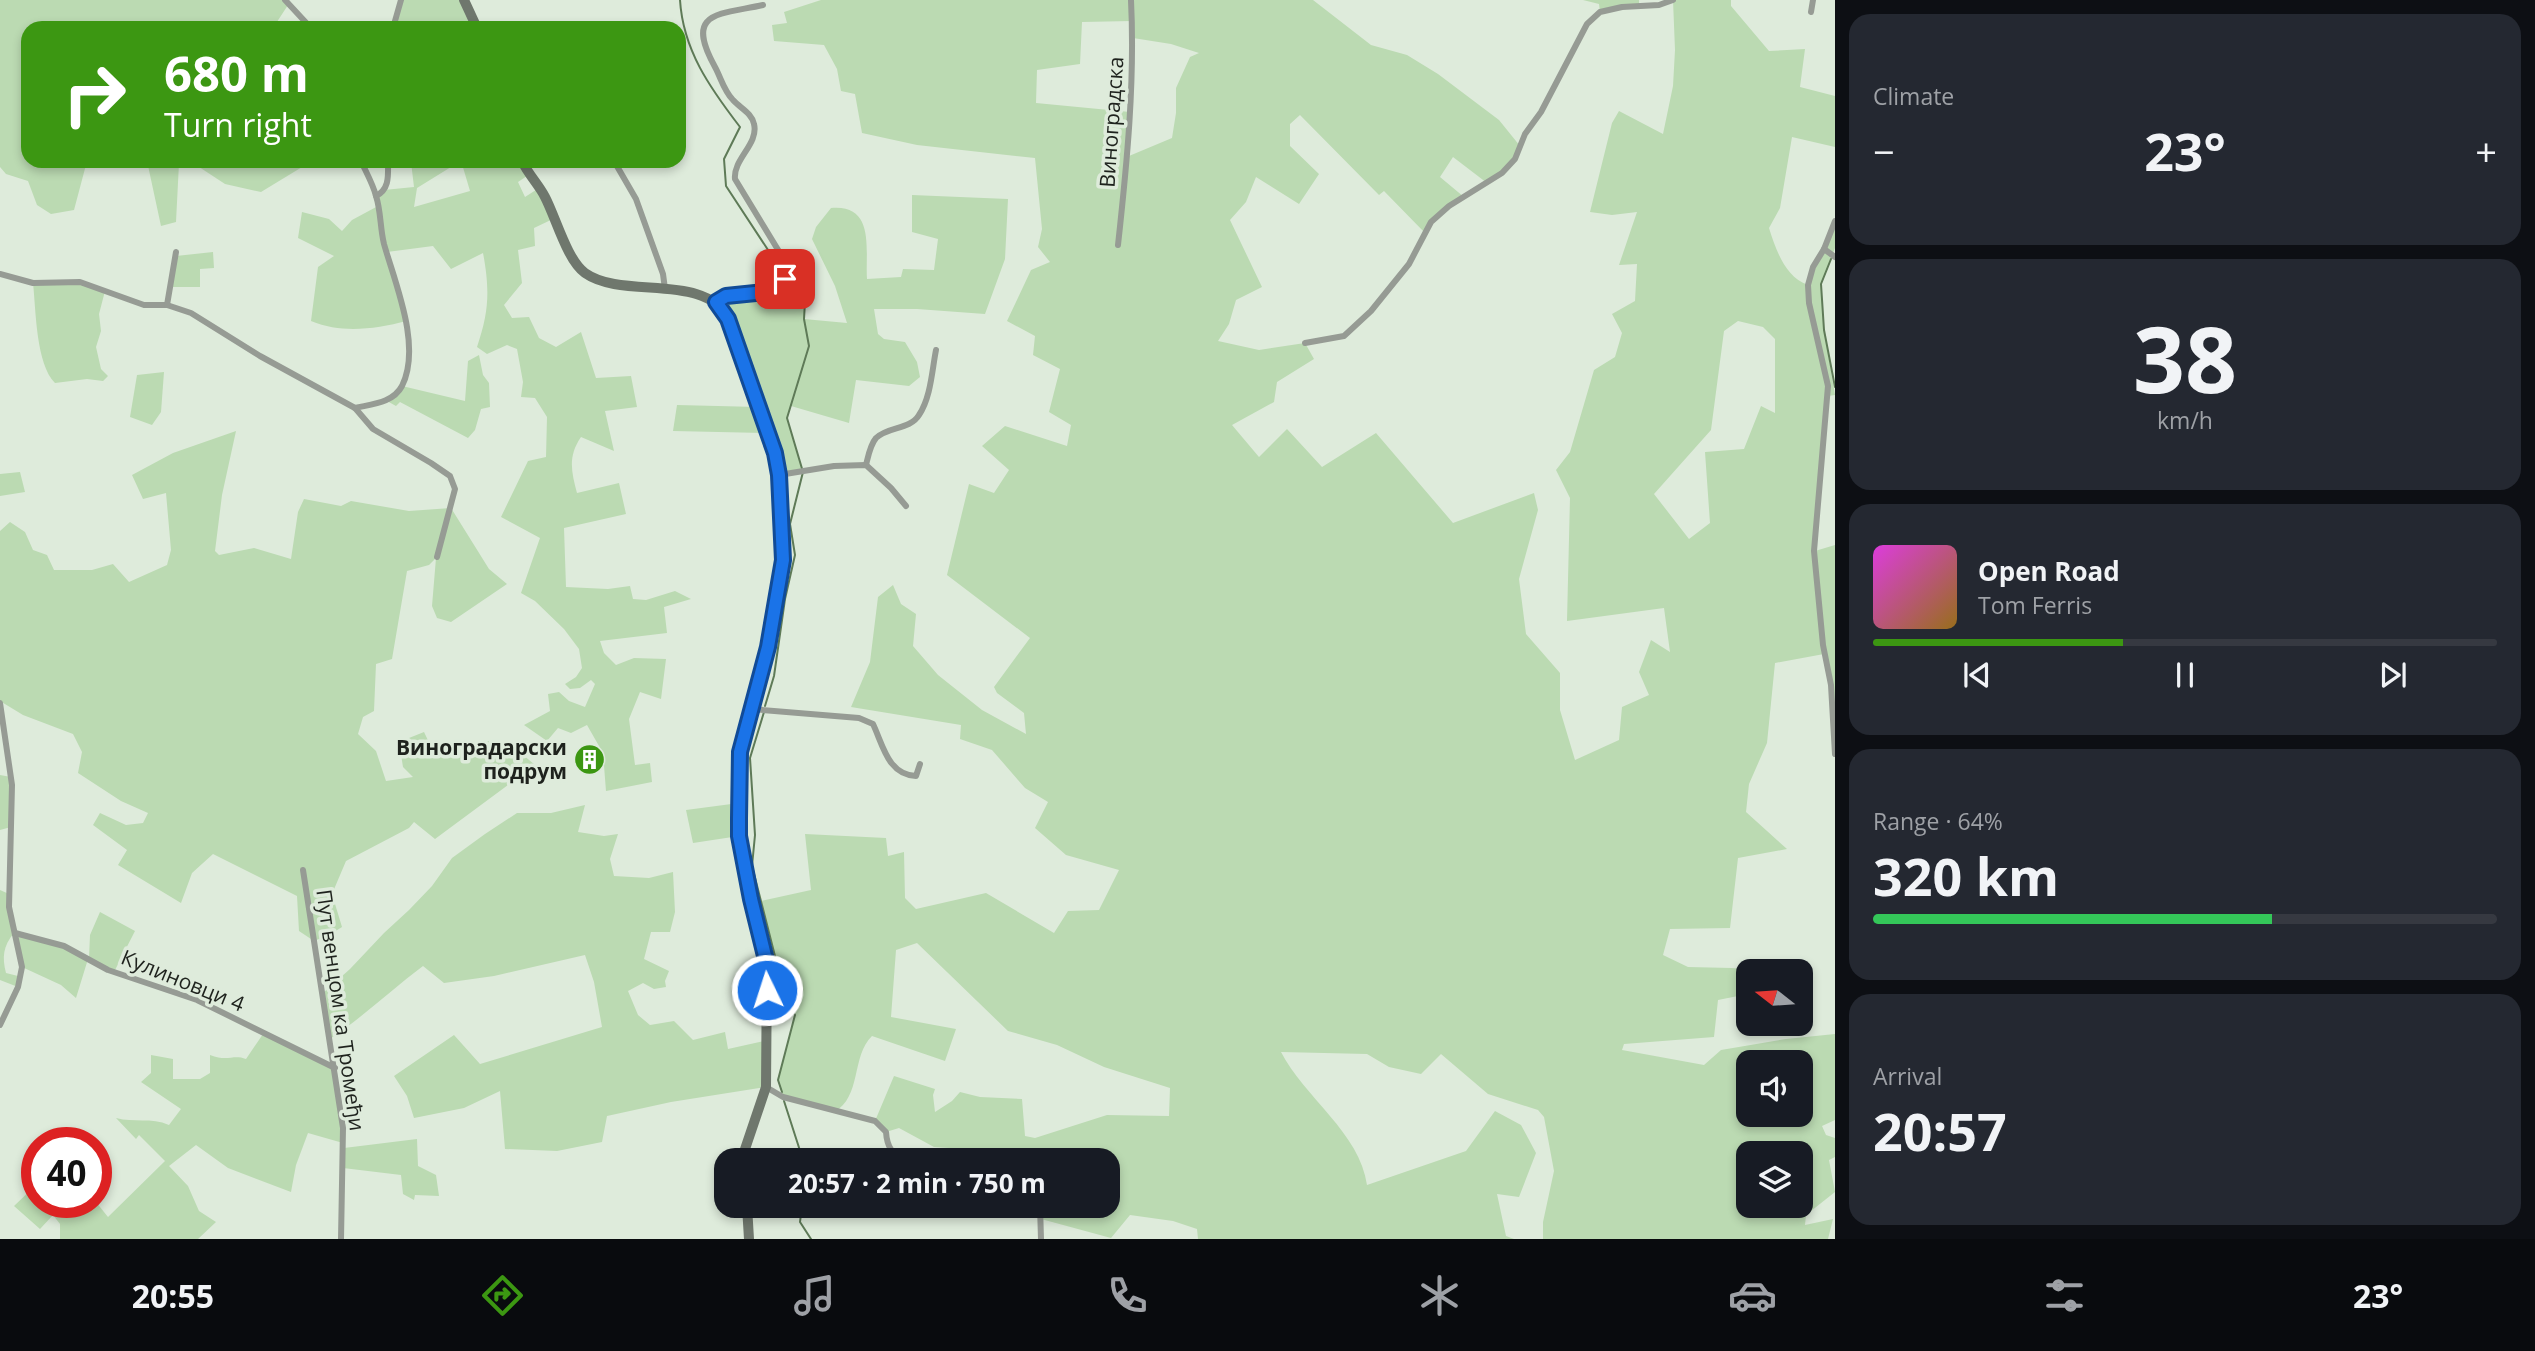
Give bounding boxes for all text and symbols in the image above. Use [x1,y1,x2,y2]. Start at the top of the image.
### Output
text: 680 m [164,40,309,106]
icon: right [49,49,140,140]
street label: Виноградска [1092,56,1130,188]
text: Climate [1873,80,1954,112]
text: Turn right [164,103,312,146]
text: 23° [2144,115,2226,186]
text: − [1873,125,1895,177]
text: + [2475,125,2497,177]
pin [755,249,815,309]
icon: arrive [766,260,804,298]
text: 38 [2133,296,2237,420]
text: km/h [2157,404,2213,436]
text: Open Road [1978,553,2120,589]
text: Tom Ferris [1978,589,2092,621]
icon: previous [1958,656,1996,694]
icon: pause [2166,656,2204,694]
icon: next [2374,656,2412,694]
place label: Виноградарски подрум [396,733,567,785]
building icon: Виноградарски подрум [573,742,607,776]
text: Range · 64% [1873,805,2003,837]
text: 320 km [1873,840,2059,911]
street label: Пут венцом ка Тромеђи [310,888,372,1132]
street label: Кулиновци 4 [117,943,249,1017]
position arrow [730,953,804,1027]
north arrow [1736,959,1813,1036]
map controls [1736,959,1813,1218]
button: sound [1736,1050,1813,1127]
text: Arrival [1873,1060,1942,1092]
text: 20:57 [1873,1095,2007,1166]
speed limit sign: 40 [21,1127,112,1218]
button: layers [1736,1141,1813,1218]
text: 20:57 · 2 min · 750 m [788,1165,1046,1201]
icon: directions [478,1271,527,1320]
icon: music [790,1271,839,1320]
icon: phone [1103,1271,1152,1320]
icon: climate [1415,1271,1464,1320]
icon: car [1728,1271,1777,1320]
icon: filters [2040,1271,2089,1320]
text: 20:55 [132,1274,214,1317]
text: 23° [2353,1274,2403,1317]

